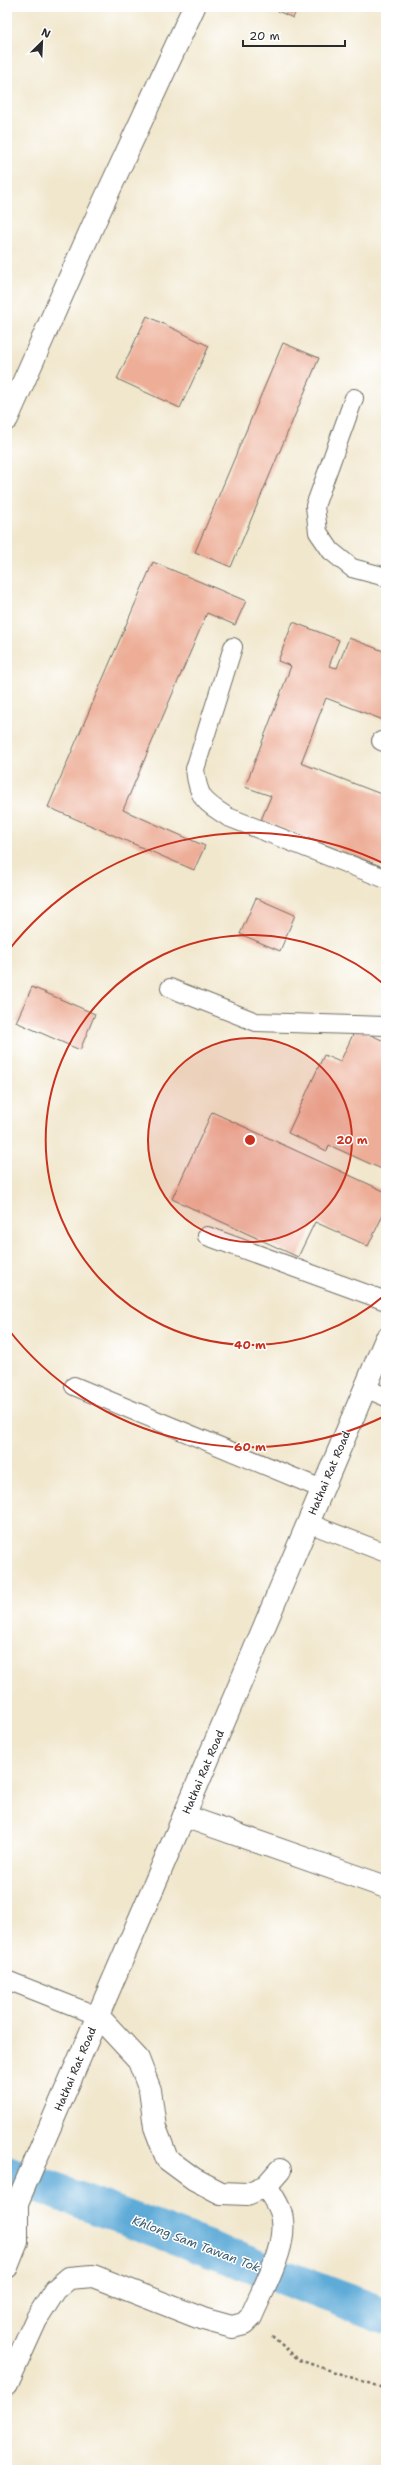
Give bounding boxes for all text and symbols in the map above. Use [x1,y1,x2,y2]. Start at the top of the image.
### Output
north arrow [22,22,62,62]
scale bar [243,22,345,48]
text: N [39,25,53,42]
text: 20 m [249,28,280,44]
text: 20 m [336,1132,368,1148]
centre of rings [243,1133,257,1147]
text: 40 m [234,1337,266,1353]
street label: Hathai Rat Road [305,1429,354,1518]
text: 60 m [234,1439,266,1455]
street label: Hathai Rat Road [179,1728,228,1817]
street label: Hathai Rat Road [51,2025,100,2114]
water label: Khlong Sam Tawan Tok [130,2212,262,2276]

